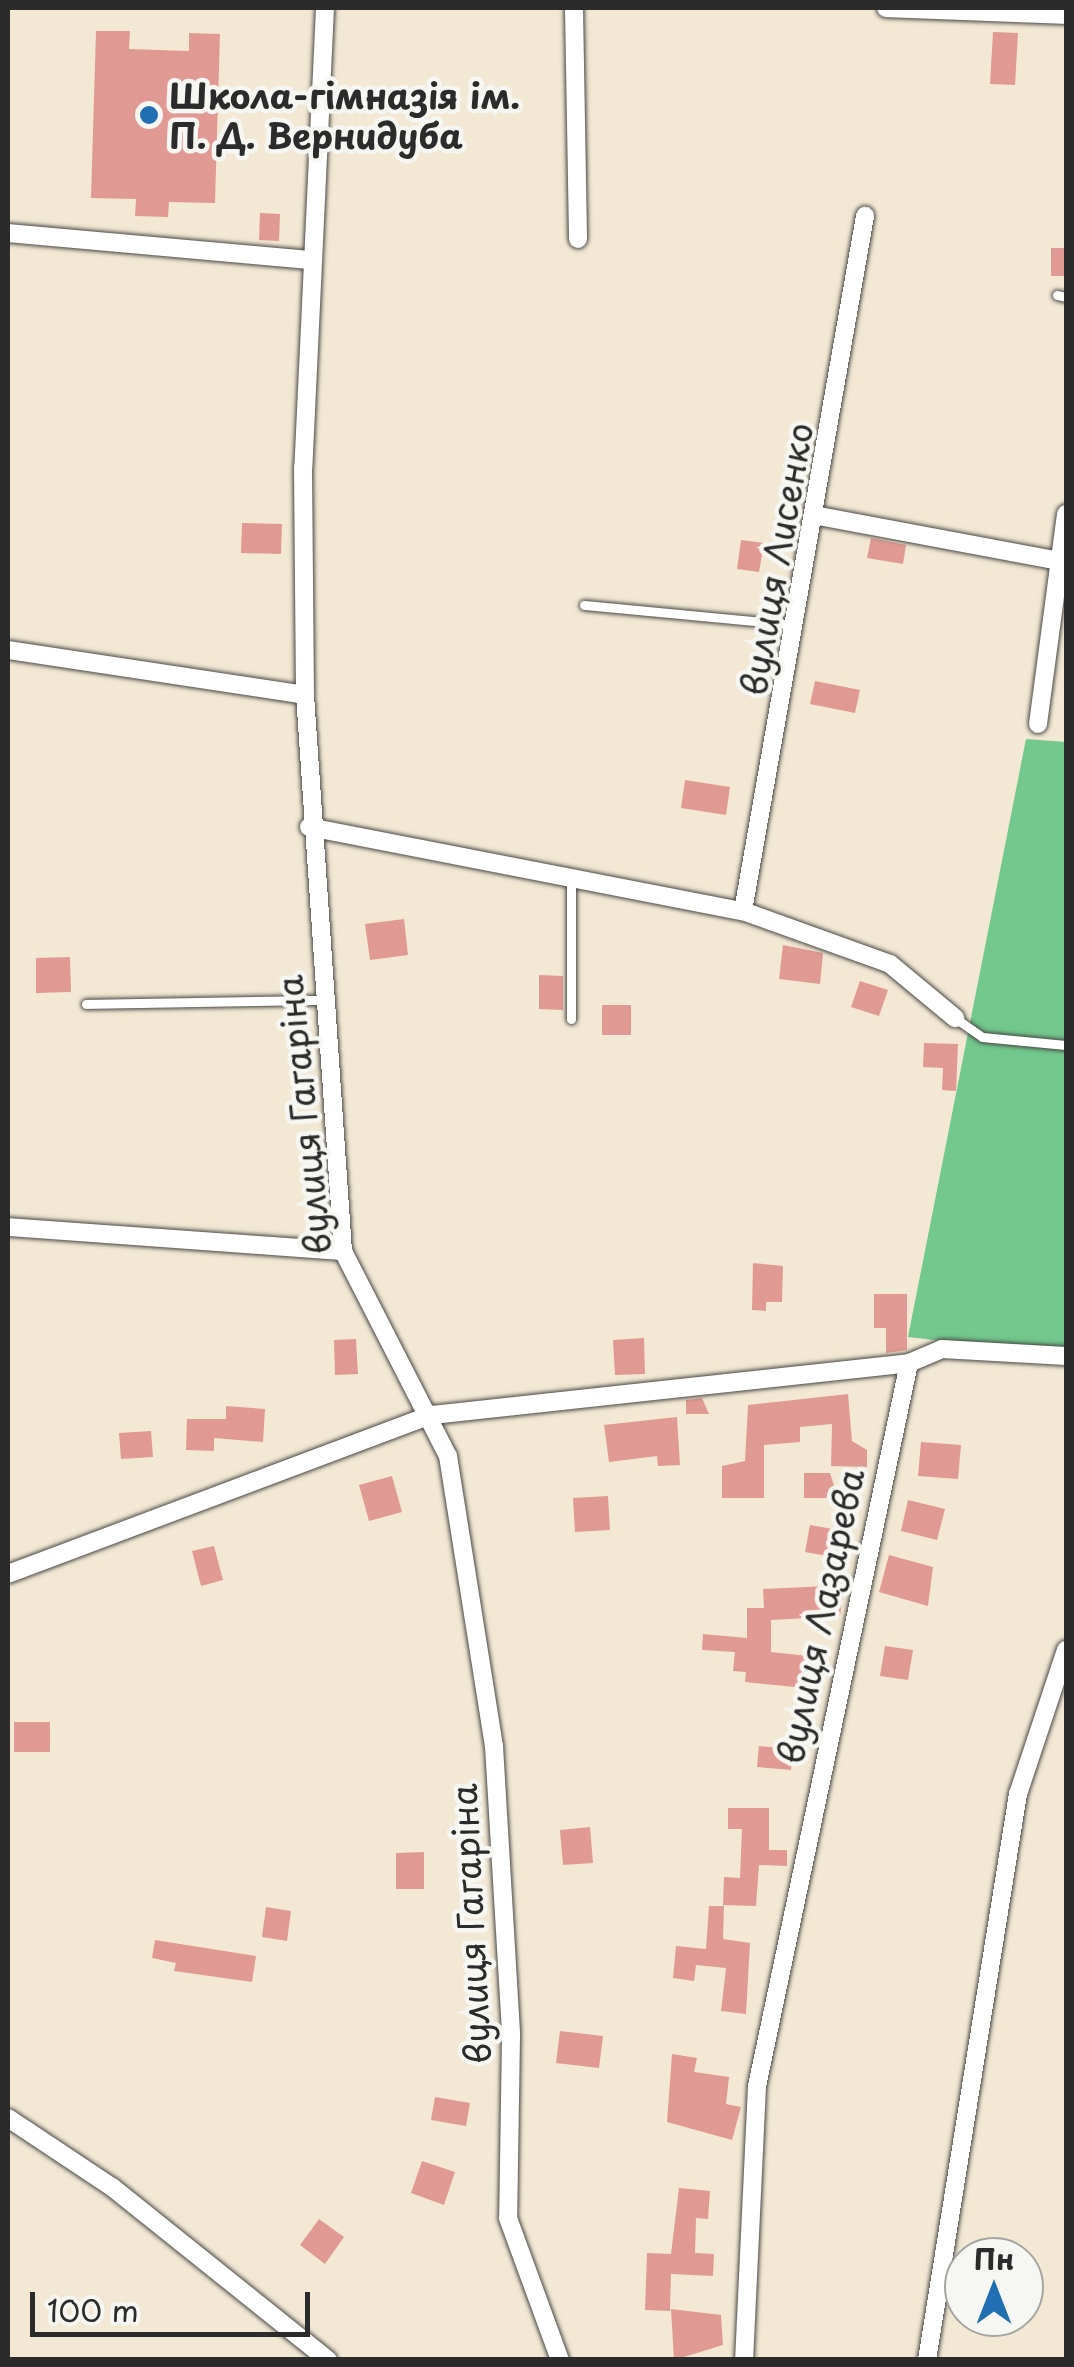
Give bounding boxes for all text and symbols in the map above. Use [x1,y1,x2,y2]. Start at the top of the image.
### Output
place label: Школа-гімназія ім. П. Д. Вернидуба [169,74,521,156]
marker: Школа-гімназія ім. П. Д. Вернидуба [138,104,160,126]
street label: вулиця Лисенко [731,419,821,699]
street label: вулиця Гагаріна [267,973,339,1257]
street label: вулиця Лазарева [768,1464,872,1768]
street label: вулиця Гагаріна [442,1782,498,2066]
north arrow [944,2237,1044,2337]
text: Пн [974,2237,1014,2280]
scale bar [35,2272,315,2334]
text: 100 m [47,2287,139,2332]

